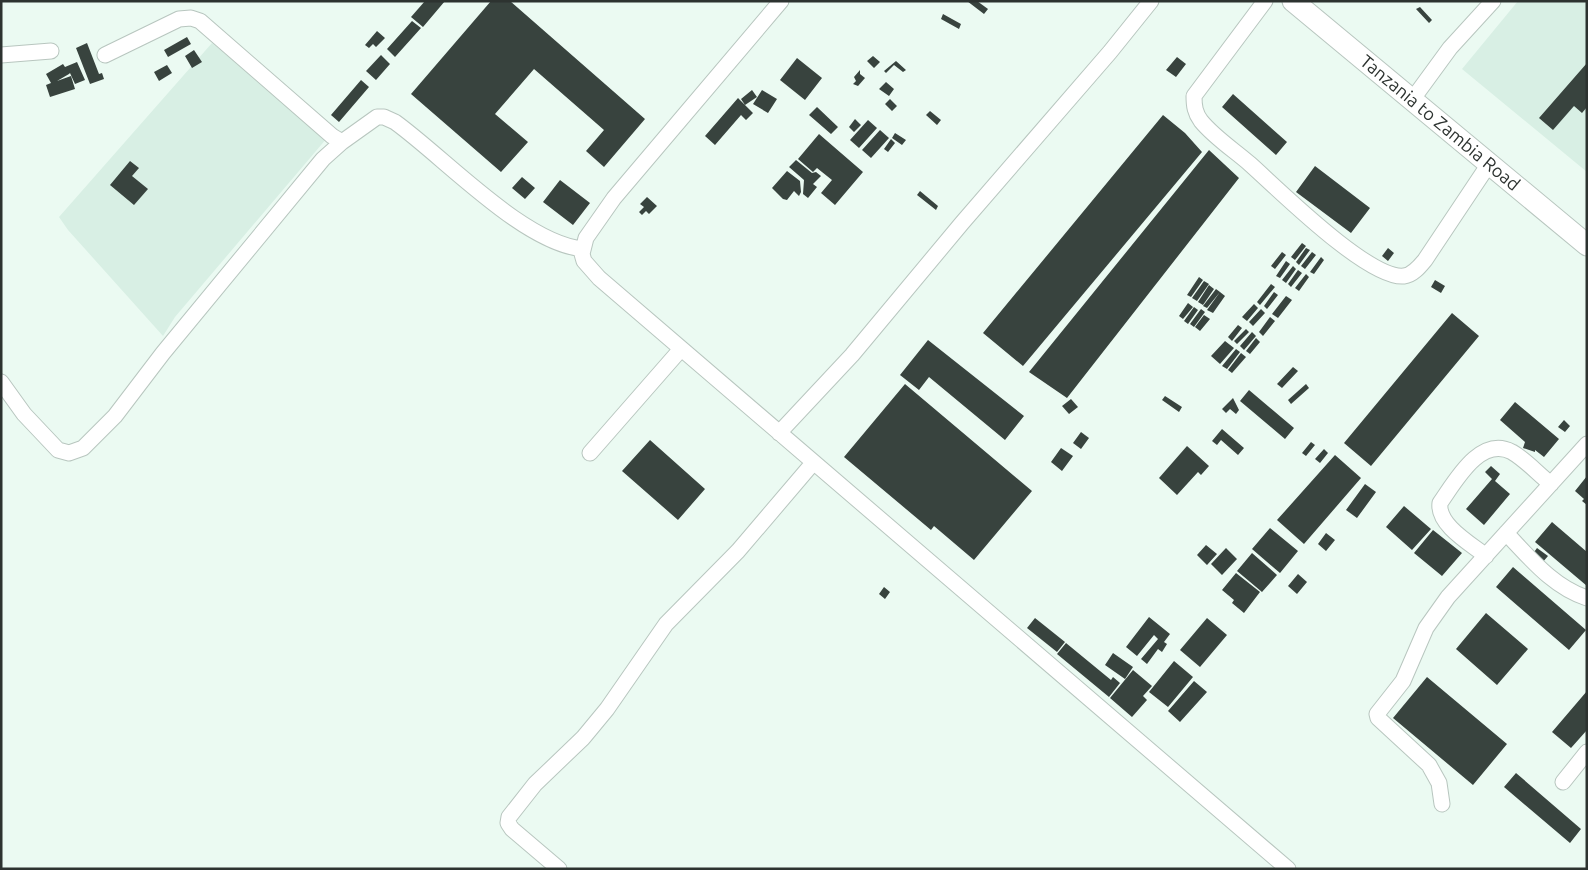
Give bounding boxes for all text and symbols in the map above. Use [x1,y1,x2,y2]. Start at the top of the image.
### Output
street label: Tanzania to Zambia Road [1357,50,1524,194]

